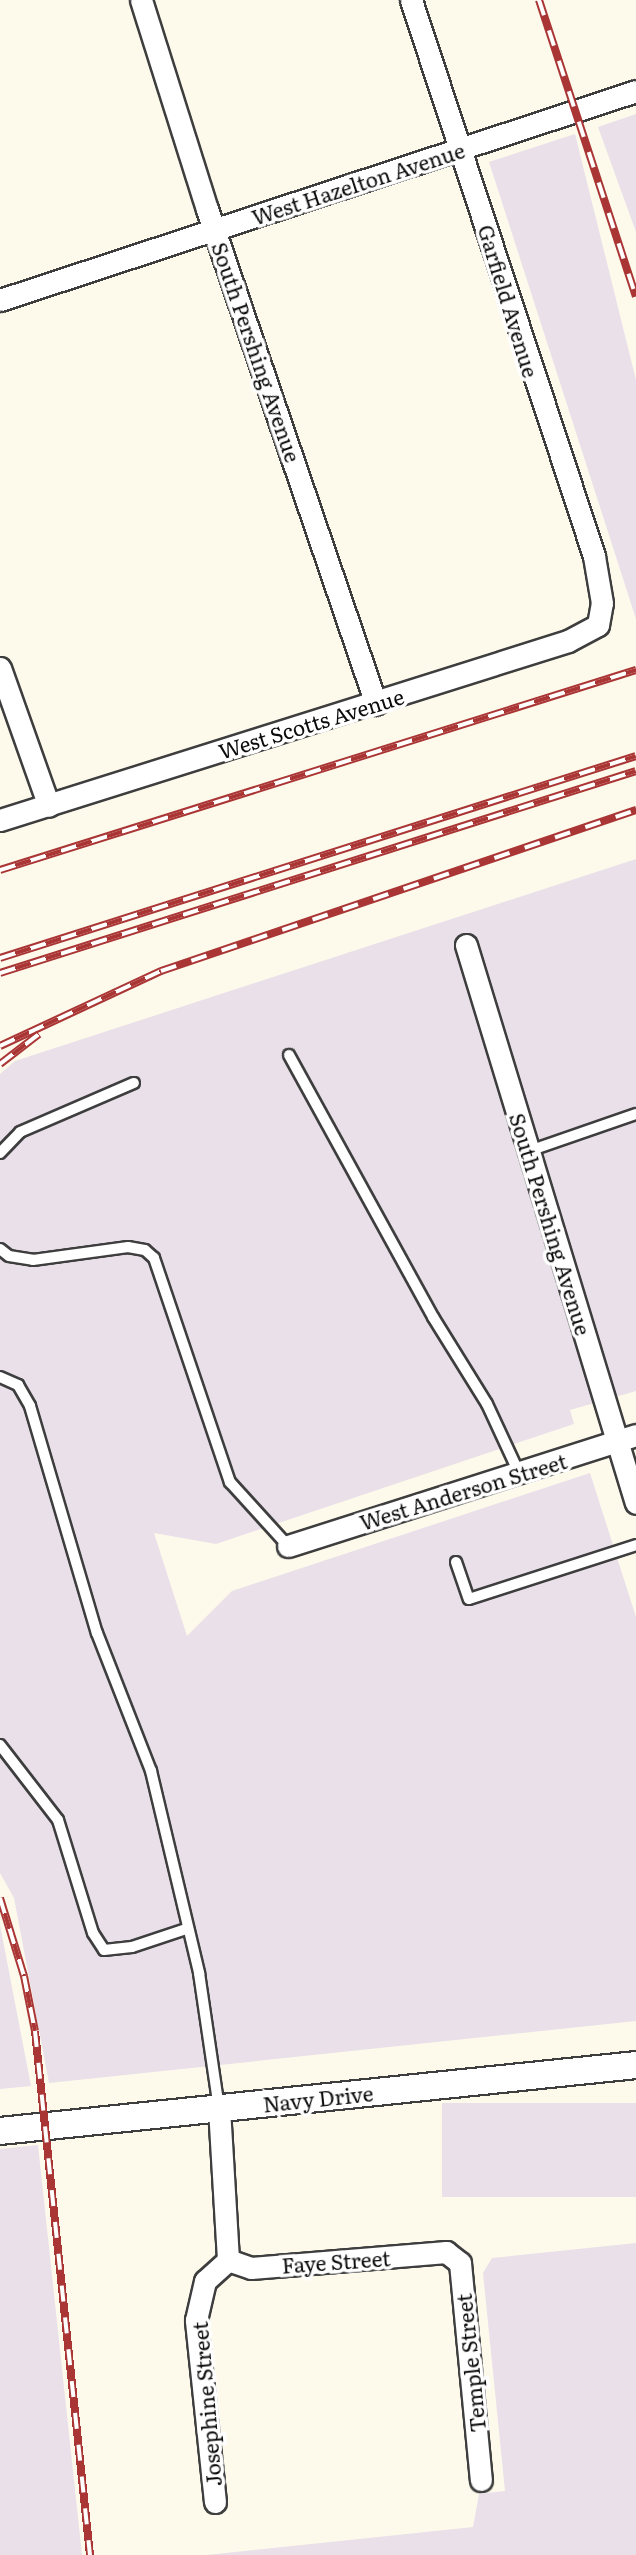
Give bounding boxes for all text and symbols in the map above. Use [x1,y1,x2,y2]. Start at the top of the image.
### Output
street label: West Hazelton Avenue [248,137,468,229]
street label: Garfield Avenue [474,222,544,380]
street label: South Pershing Avenue [207,239,307,465]
street label: West Scotts Avenue [215,683,407,763]
street label: South Pershing Avenue [505,1110,597,1338]
street label: West Anderson Street [356,1447,570,1535]
street label: Navy Drive [262,2080,374,2116]
street label: Faye Street [281,2245,391,2277]
street label: Temple Street [450,2292,490,2434]
street label: Josephine Street [186,2320,226,2488]

